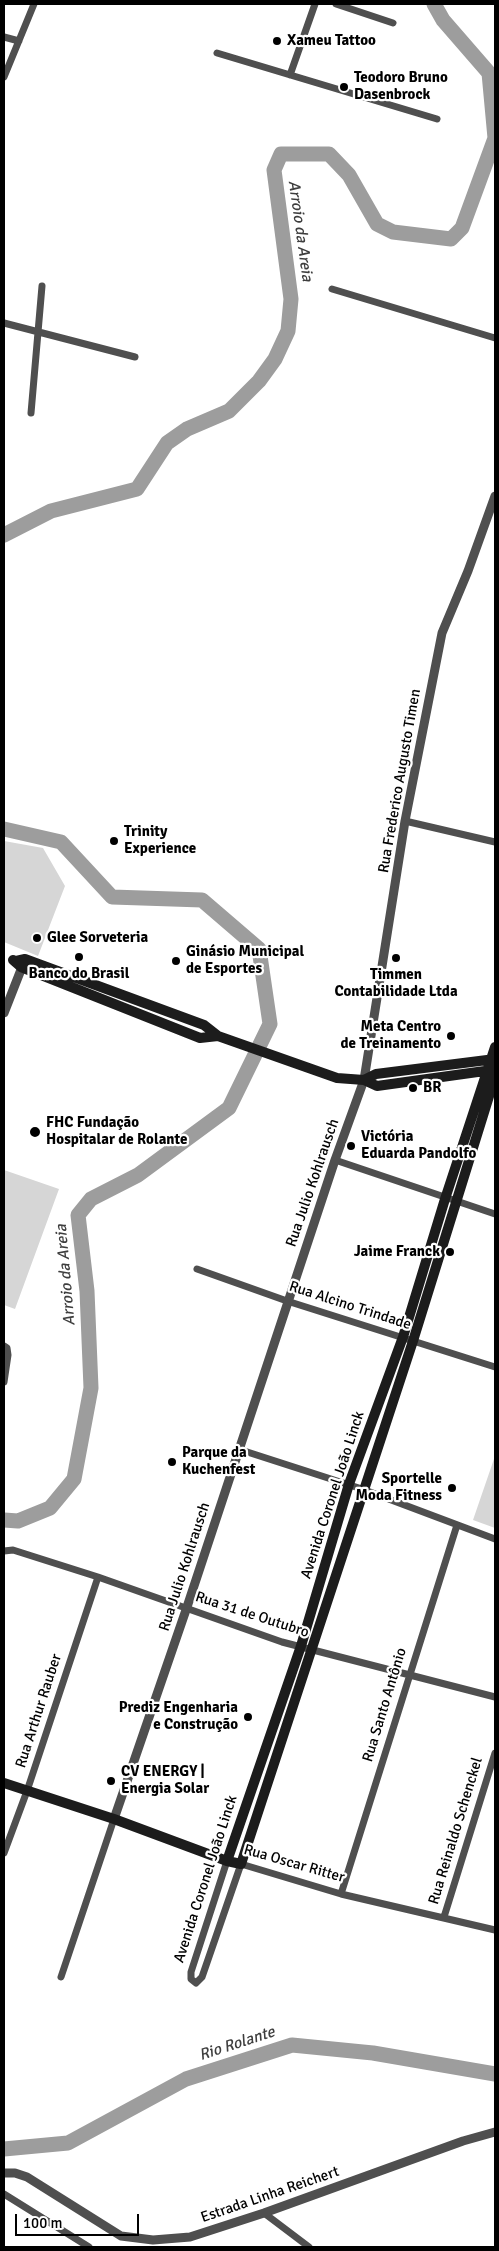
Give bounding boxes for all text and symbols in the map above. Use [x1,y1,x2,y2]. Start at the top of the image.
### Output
place label: Xameu Tattoo [287,32,376,50]
marker: Xameu Tattoo [271,35,283,47]
place label: Teodoro Bruno Dasenbrock [354,69,448,104]
marker: Teodoro Bruno Dasenbrock [338,81,350,93]
water label: Arroio da Areia [283,179,317,283]
street label: Rua Frederico Augusto Timen [375,688,425,874]
place label: Trinity Experience [124,823,196,858]
marker: Trinity Experience [108,835,120,847]
place label: Glee Sorveteria [47,929,148,947]
marker: Glee Sorveteria [31,932,43,944]
place label: Ginásio Municipal de Esportes [186,943,304,978]
marker: Banco do Brasil [73,951,85,963]
marker: Timmen Contabilidade Ltda [390,952,402,964]
marker: Ginásio Municipal de Esportes [170,955,182,967]
place label: Banco do Brasil [29,965,129,983]
place label: Timmen Contabilidade Ltda [334,966,458,1001]
place label: Meta Centro de Treinamento [341,1018,441,1053]
marker: Meta Centro de Treinamento [445,1030,457,1042]
place label: BR [423,1079,441,1097]
marker: BR [407,1082,419,1094]
place label: FHC Fundação Hospitalar de Rolante [46,1114,187,1149]
street label: Rua Julio Kohlrausch [283,1117,343,1249]
marker: FHC Fundação Hospitalar de Rolante [28,1125,42,1139]
place label: Victória Eduarda Pandolfo [361,1128,476,1163]
marker: Victória Eduarda Pandolfo [345,1140,357,1152]
water label: Arroio da Areia [52,1224,80,1326]
place label: Jaime Franck [354,1243,440,1261]
marker: Jaime Franck [444,1246,456,1258]
street label: Rua Alcino Trindade [287,1278,413,1334]
street label: Avenida Coronel João Linck [297,1409,369,1581]
place label: Parque da Kuchenfest [182,1444,255,1479]
marker: Parque da Kuchenfest [166,1456,178,1468]
place label: Sportelle Moda Fitness [356,1470,442,1505]
marker: Sportelle Moda Fitness [446,1482,458,1494]
street label: Rua Julio Kohlrausch [156,1500,214,1634]
street label: Rua 31 de Outubro [193,1588,311,1642]
street label: Rua Santo Antônio [359,1646,411,1764]
street label: Rua Arthur Rauber [12,1652,66,1770]
place label: Prediz Engenharia e Construção [119,1699,238,1734]
marker: Prediz Engenharia e Construção [242,1711,254,1723]
street label: Rua Reinaldo Schenckel [425,1755,487,1907]
place label: CV ENERGY | Energia Solar [121,1763,209,1798]
marker: CV ENERGY | Energia Solar [105,1775,117,1787]
street label: Avenida Coronel João Linck [170,1793,242,1965]
street label: Rua Oscar Ritter [241,1841,347,1887]
water label: Rio Rolante [197,2023,277,2065]
street label: Estrada Linha Reichert [198,2163,342,2227]
scale bar [18,2204,141,2236]
text: 100 m [23,2214,63,2232]

